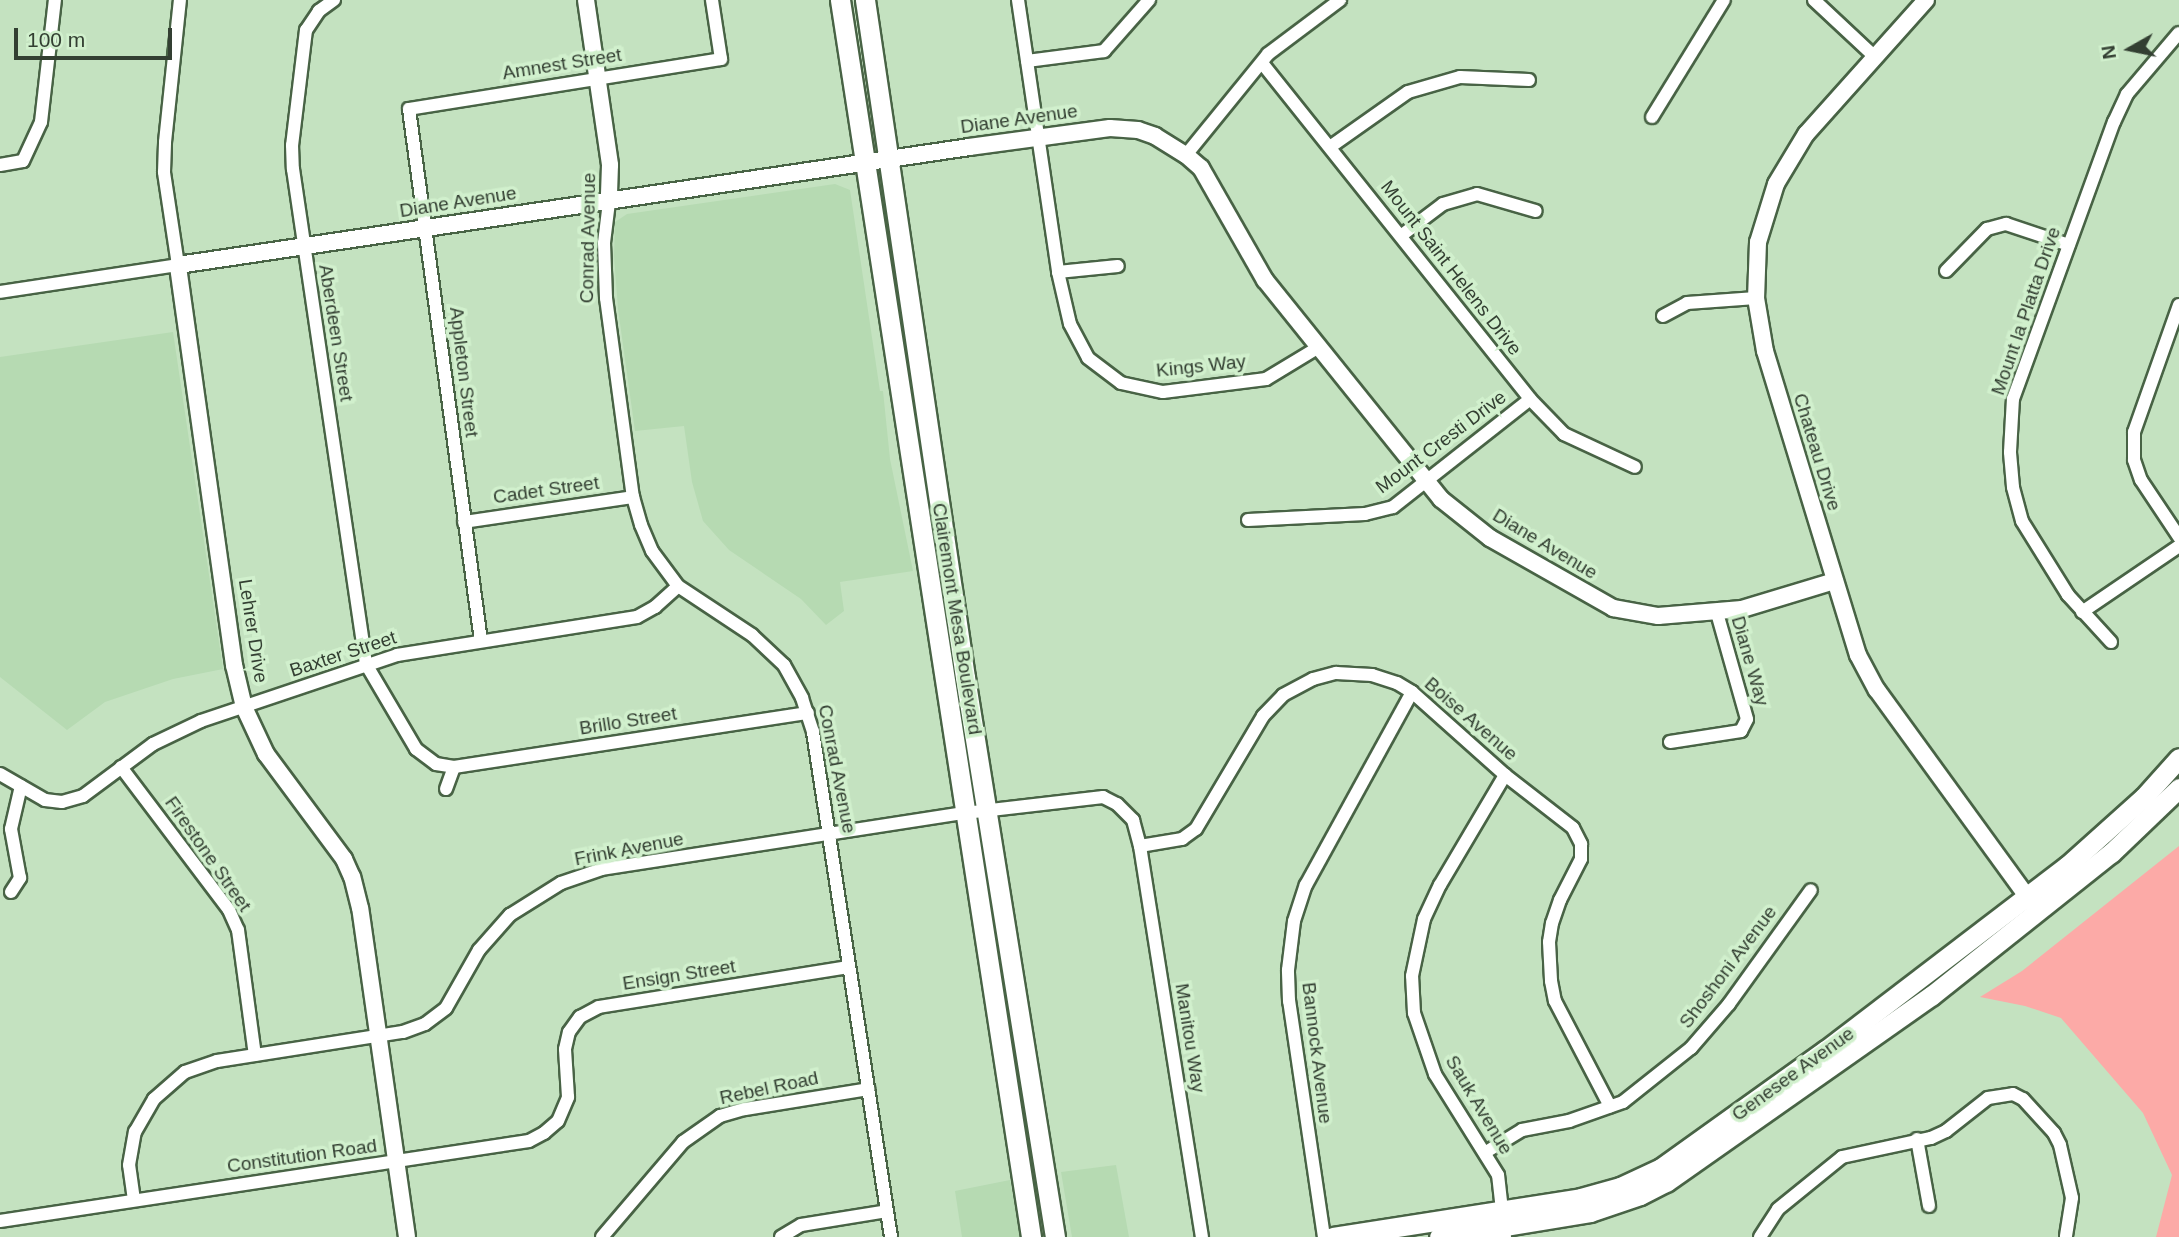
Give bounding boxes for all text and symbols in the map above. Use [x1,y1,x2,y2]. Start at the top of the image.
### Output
scale bar [18,14,175,58]
north arrow [2095,14,2165,84]
text: 100 m [27,28,85,51]
street label: Amnest Street [501,43,623,85]
text: N [2097,44,2120,61]
street label: Diane Avenue [958,99,1080,139]
street label: Conrad Avenue [575,172,601,304]
street label: Mount Saint Helens Drive [1376,176,1526,360]
street label: Diane Avenue [397,181,519,223]
street label: Mount la Platta Drive [1987,224,2065,398]
street label: Aberdeen Street [314,263,358,403]
street label: Appleton Street [445,306,483,438]
street label: Kings Way [1155,350,1247,382]
street label: Mount Cresti Drive [1371,386,1511,498]
street label: Chateau Drive [1788,391,1846,513]
street label: Cadet Street [492,471,600,509]
street label: Clairemont Mesa Boulevard [927,501,987,737]
street label: Diane Avenue [1488,504,1602,584]
street label: Lehrer Drive [234,578,272,684]
street label: Diane Way [1726,614,1774,708]
street label: Baxter Street [287,626,399,682]
street label: Boise Avenue [1419,672,1523,766]
street label: Brillo Street [578,702,678,740]
street label: Conrad Avenue [813,702,861,836]
street label: Firestone Street [160,792,256,916]
street label: Frink Avenue [572,827,686,871]
street label: Shoshoni Avenue [1674,901,1782,1033]
street label: Ensign Street [621,955,737,995]
street label: Bannock Avenue [1297,980,1337,1126]
street label: Manitou Way [1170,982,1210,1094]
street label: Genesee Avenue [1727,1022,1859,1126]
street label: Sauk Avenue [1440,1051,1518,1159]
street label: Rebel Road [718,1066,820,1110]
street label: Constitution Road [226,1134,378,1178]

